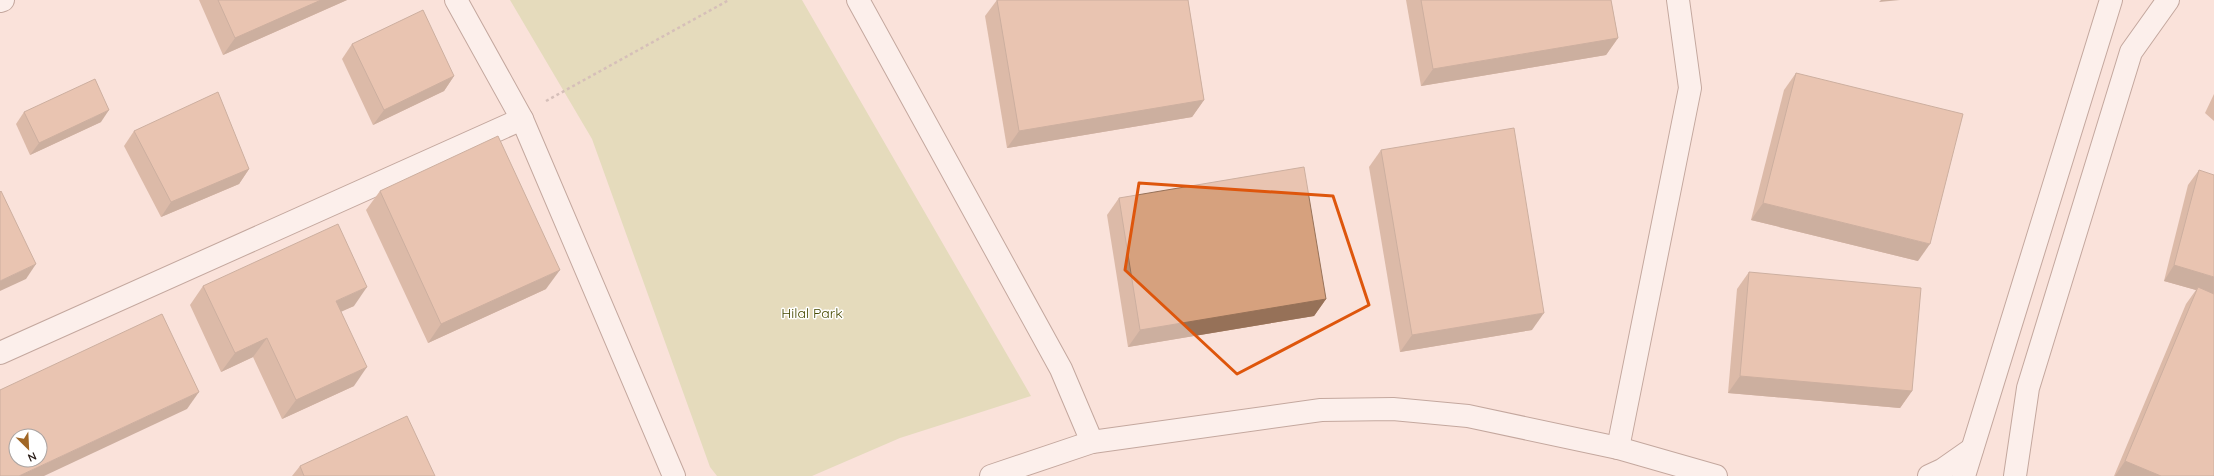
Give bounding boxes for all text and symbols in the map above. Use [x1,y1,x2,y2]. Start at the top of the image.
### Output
park label: Hilal Park [781,304,843,322]
north arrow [8,428,48,468]
text: N [26,449,39,465]

